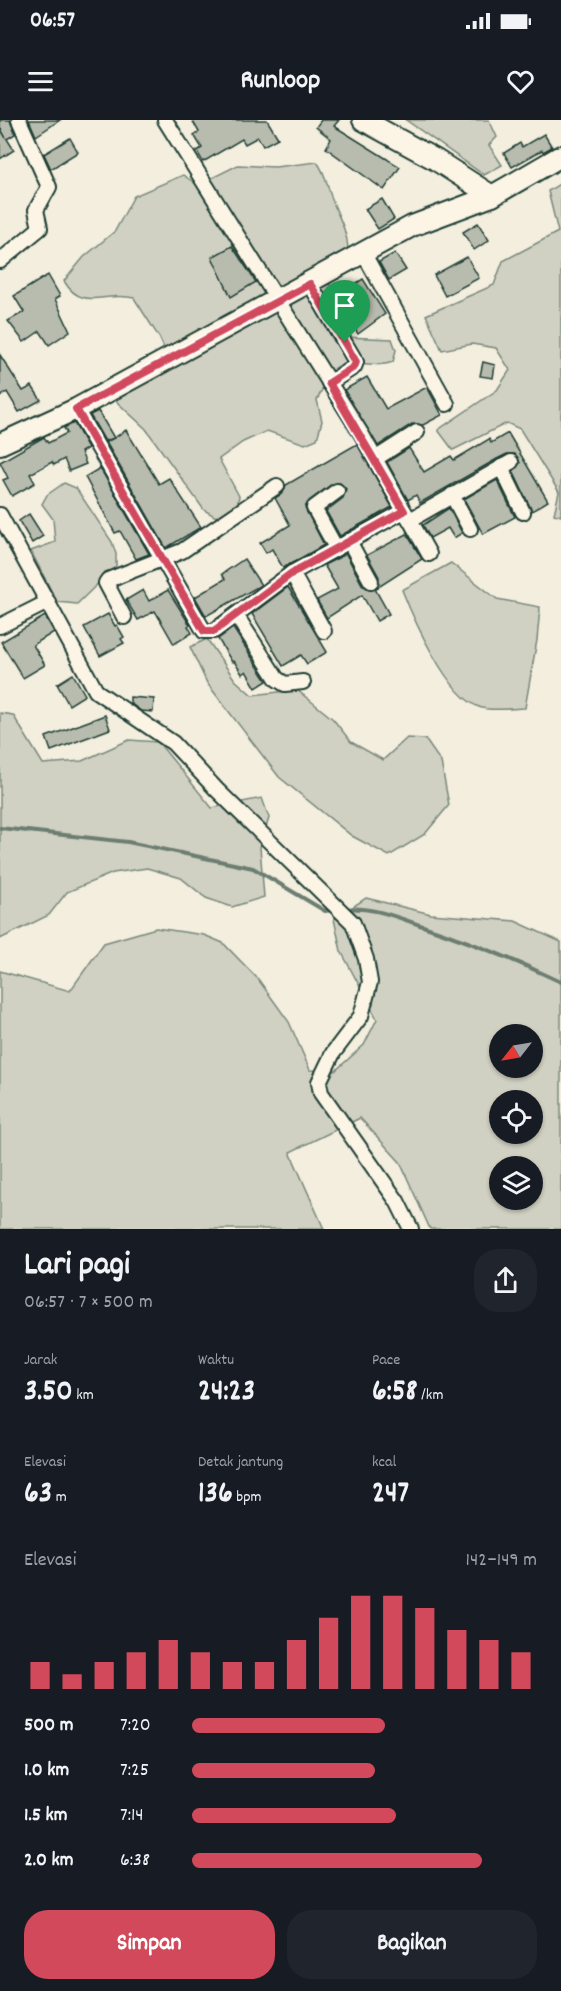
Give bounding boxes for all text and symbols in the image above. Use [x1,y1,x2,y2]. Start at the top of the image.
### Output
text: 06:57 [30,6,75,37]
text: Runloop [240,62,321,101]
icon: menu [24,65,57,98]
icon: heart [504,65,537,98]
pin [319,280,370,342]
icon: arrive [328,289,361,322]
north arrow [489,1024,543,1078]
map controls [489,1024,543,1210]
button: locate [489,1090,543,1144]
button: layers [489,1156,543,1210]
text: Lari pagi [24,1243,130,1290]
button: share [474,1249,537,1312]
text: 06:57 · 7 × 500 m [24,1289,153,1317]
text: Jarak [24,1349,57,1372]
text: Waktu [198,1349,234,1372]
text: Pace [372,1349,400,1372]
text: 3.50 [24,1372,73,1415]
text: 24:23 [198,1372,255,1415]
text: 6:58 [372,1372,418,1415]
text: km [73,1384,94,1407]
text: /km [418,1384,443,1407]
text: Elevasi [24,1451,66,1474]
text: Detak jantung [198,1451,283,1474]
text: kcal [372,1451,396,1474]
text: 63 [24,1474,52,1517]
text: 136 [198,1474,233,1517]
text: 247 [372,1474,409,1517]
text: m [52,1486,67,1509]
text: bpm [233,1486,262,1509]
text: Elevasi [24,1547,76,1575]
text: 142–149 m [466,1547,537,1575]
text: 500 m [24,1712,73,1740]
text: 7:20 [120,1712,151,1740]
text: 1.0 km [24,1757,69,1785]
text: 7:25 [120,1757,149,1785]
text: 1.5 km [24,1802,67,1830]
text: 7:14 [120,1802,144,1830]
text: 2.0 km [24,1847,73,1875]
text: 6:38 [120,1847,150,1875]
button: Simpan [24,1910,275,1979]
button: Bagikan [287,1910,537,1979]

